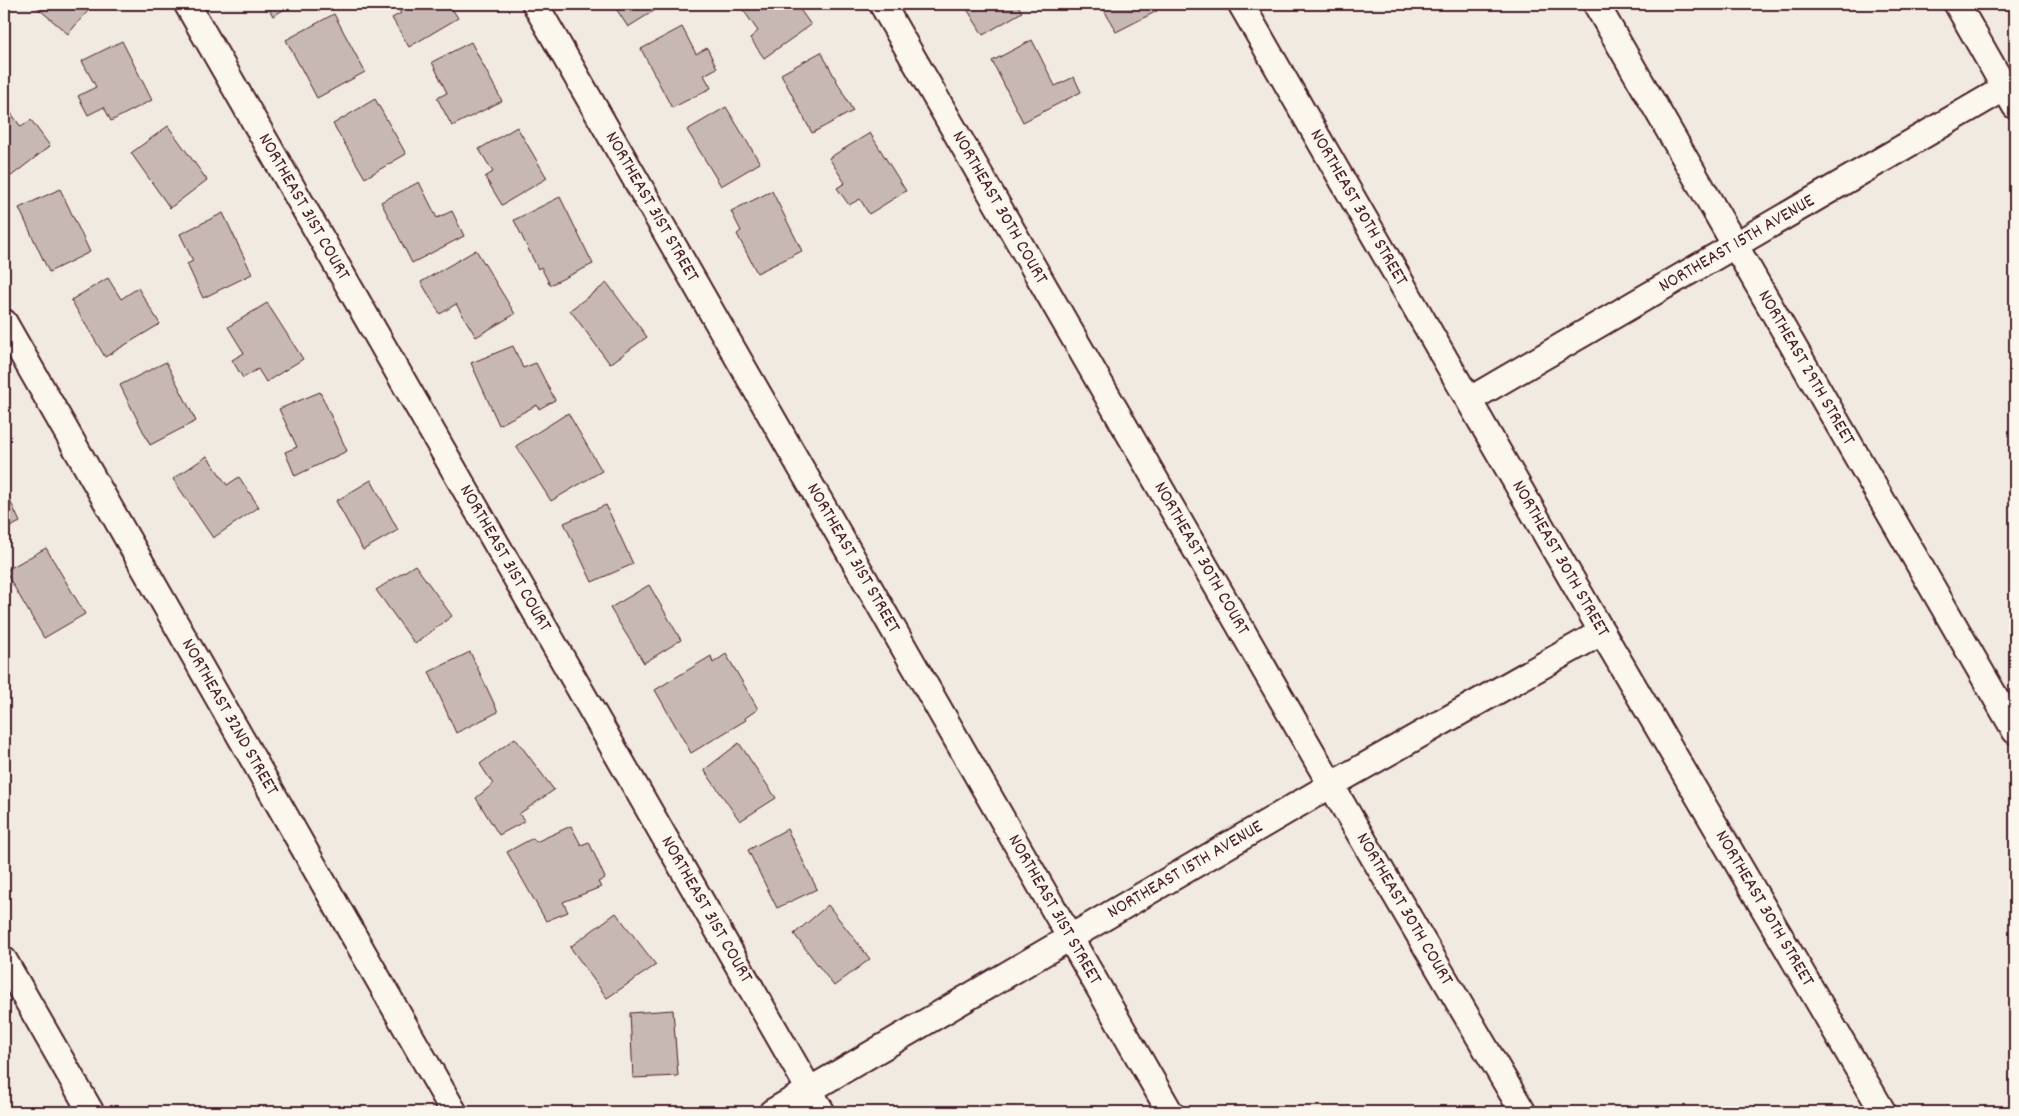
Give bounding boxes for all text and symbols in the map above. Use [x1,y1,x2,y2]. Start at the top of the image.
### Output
street label: NORTHEAST 30TH STREET [1302,124,1414,292]
street label: NORTHEAST 30TH COURT [944,126,1054,290]
street label: NORTHEAST 31ST STREET [598,127,705,288]
street label: NORTHEAST 31ST COURT [250,128,356,286]
street label: NORTHEAST 15TH AVENUE [1654,188,1820,300]
street label: NORTHEAST 29TH STREET [1750,285,1861,451]
street label: NORTHEAST 30TH STREET [1504,475,1616,643]
street label: NORTHEAST 30TH COURT [1146,477,1256,641]
street label: NORTHEAST 31ST STREET [799,478,907,639]
street label: NORTHEAST 31ST COURT [452,480,558,637]
street label: NORTHEAST 32ND STREET [174,634,285,801]
street label: NORTHEAST 15TH AVENUE [1103,814,1269,926]
street label: NORTHEAST 30TH STREET [1708,826,1821,992]
street label: NORTHEAST 30TH COURT [1349,828,1460,991]
street label: NORTHEAST 31ST STREET [1000,830,1108,990]
street label: NORTHEAST 31ST COURT [653,831,759,989]

